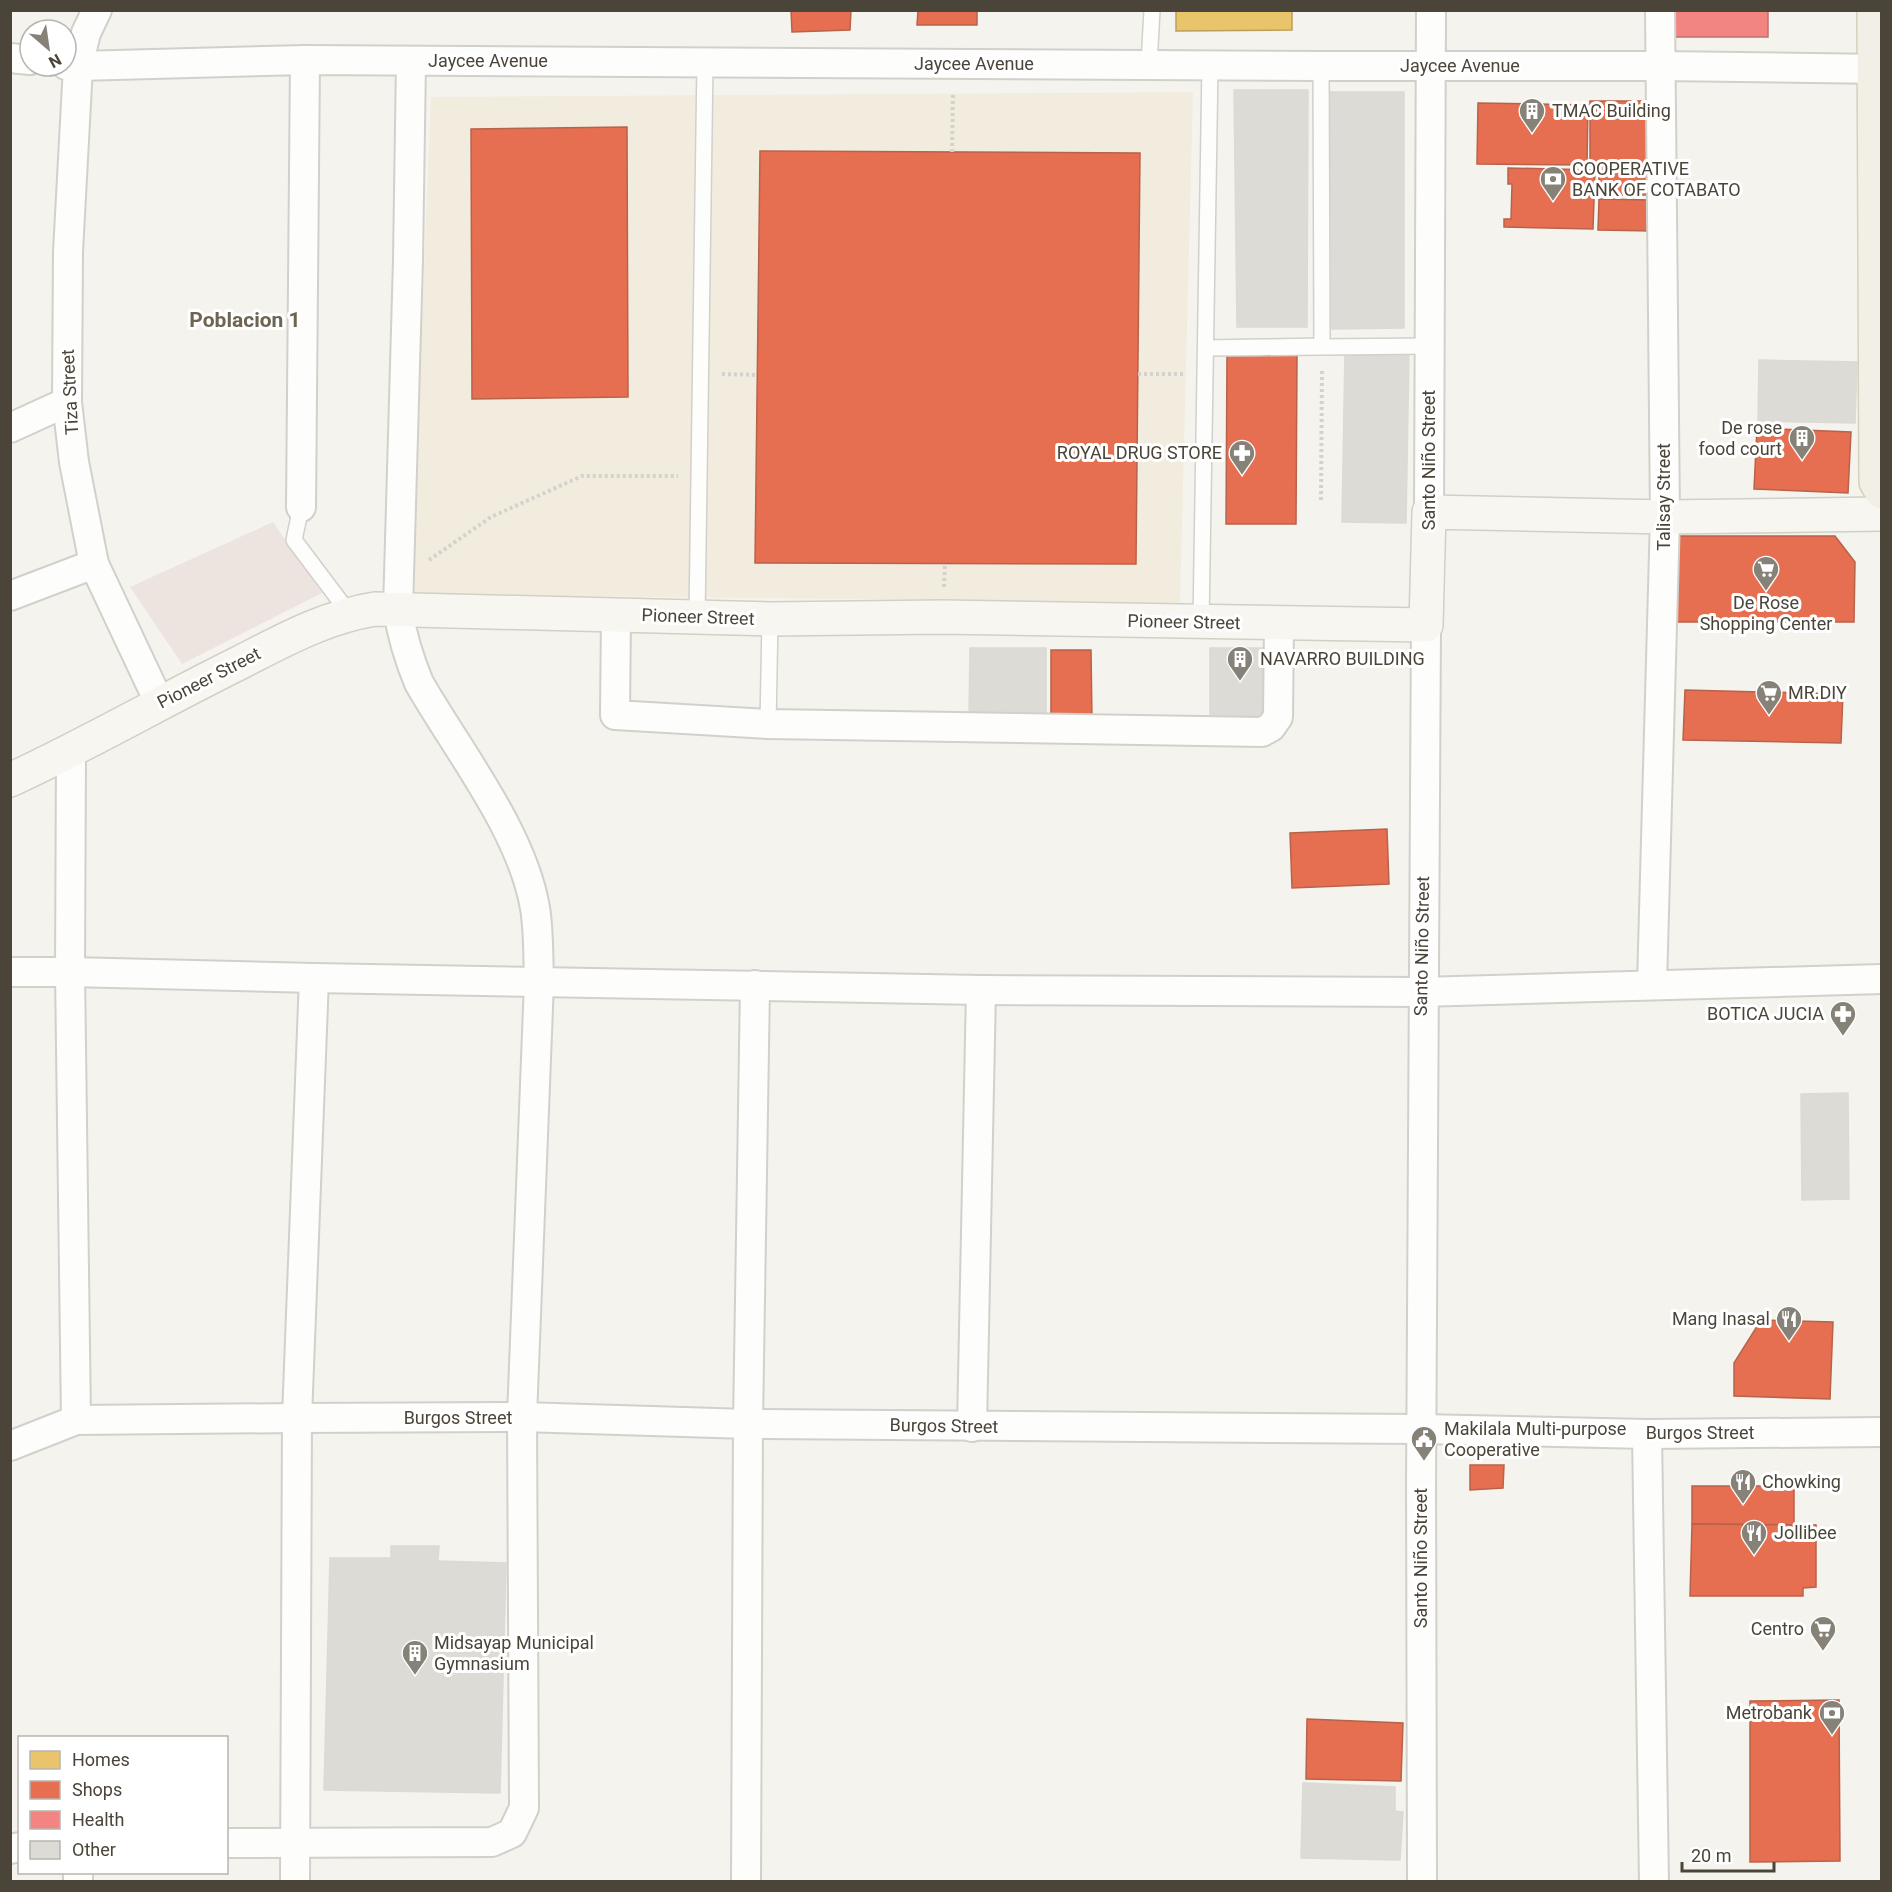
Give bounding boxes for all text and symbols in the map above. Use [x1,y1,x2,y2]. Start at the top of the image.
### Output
north arrow [18,18,78,78]
text: N [45,50,65,72]
street label: Jaycee Avenue [428,50,548,71]
street label: Jaycee Avenue [914,53,1034,74]
street label: Jaycee Avenue [1400,55,1520,76]
building icon: TMAC Building [1517,96,1547,134]
place label: TMAC Building [1552,100,1671,121]
place label: COOPERATIVE BANK OF COTABATO [1572,158,1741,200]
bank icon: COOPERATIVE BANK OF COTABATO [1538,164,1568,202]
district label: Poblacion 1 [189,308,301,332]
street label: Tiza Street [57,349,82,435]
street label: Santo Niño Street [1418,390,1439,530]
place label: De rose food court [1699,417,1782,459]
building icon: De rose food court [1787,423,1817,461]
pharmacy icon: ROYAL DRUG STORE [1227,438,1257,476]
place label: ROYAL DRUG STORE [1057,442,1222,463]
street label: Talisay Street [1653,443,1674,551]
supermarket icon: De Rose Shopping Center [1751,554,1781,592]
place label: De Rose Shopping Center [1700,592,1832,634]
street label: Pioneer Street [641,604,755,629]
street label: Pioneer Street [1127,610,1241,633]
street label: Pioneer Street [154,642,264,713]
building icon: NAVARRO BUILDING [1225,644,1255,682]
place label: NAVARRO BUILDING [1260,648,1425,669]
supermarket icon: MR.DIY [1754,678,1784,716]
place label: MR.DIY [1788,682,1847,703]
street label: Santo Niño Street [1410,876,1433,1016]
pharmacy icon: BOTICA JUCIA [1828,999,1858,1037]
place label: BOTICA JUCIA [1707,1003,1824,1024]
restaurant icon: Mang Inasal [1774,1304,1804,1342]
place label: Mang Inasal [1672,1308,1770,1329]
street label: Burgos Street [404,1407,512,1428]
street label: Burgos Street [889,1414,999,1437]
place label: Makilala Multi-purpose Cooperative [1444,1418,1626,1460]
street label: Burgos Street [1646,1422,1754,1443]
public building icon: Makilala Multi-purpose Cooperative [1409,1424,1439,1462]
restaurant icon: Chowking [1728,1467,1758,1505]
place label: Chowking [1762,1471,1841,1492]
street label: Santo Niño Street [1410,1488,1431,1628]
restaurant icon: Jollibee [1739,1518,1769,1556]
place label: Jollibee [1774,1522,1837,1543]
supermarket icon: Centro [1808,1614,1838,1652]
place label: Centro [1751,1618,1804,1639]
place label: Midsayap Municipal Gymnasium [434,1632,594,1674]
building icon: Midsayap Municipal Gymnasium [400,1638,430,1676]
bank icon: Metrobank [1817,1698,1847,1736]
place label: Metrobank [1726,1702,1813,1723]
legend [18,1736,228,1874]
text: Homes [72,1749,130,1770]
text: Shops [72,1779,122,1800]
text: Health [72,1809,124,1830]
scale bar [1682,1835,1774,1873]
text: Other [72,1839,116,1860]
text: 20 m [1691,1845,1731,1866]

